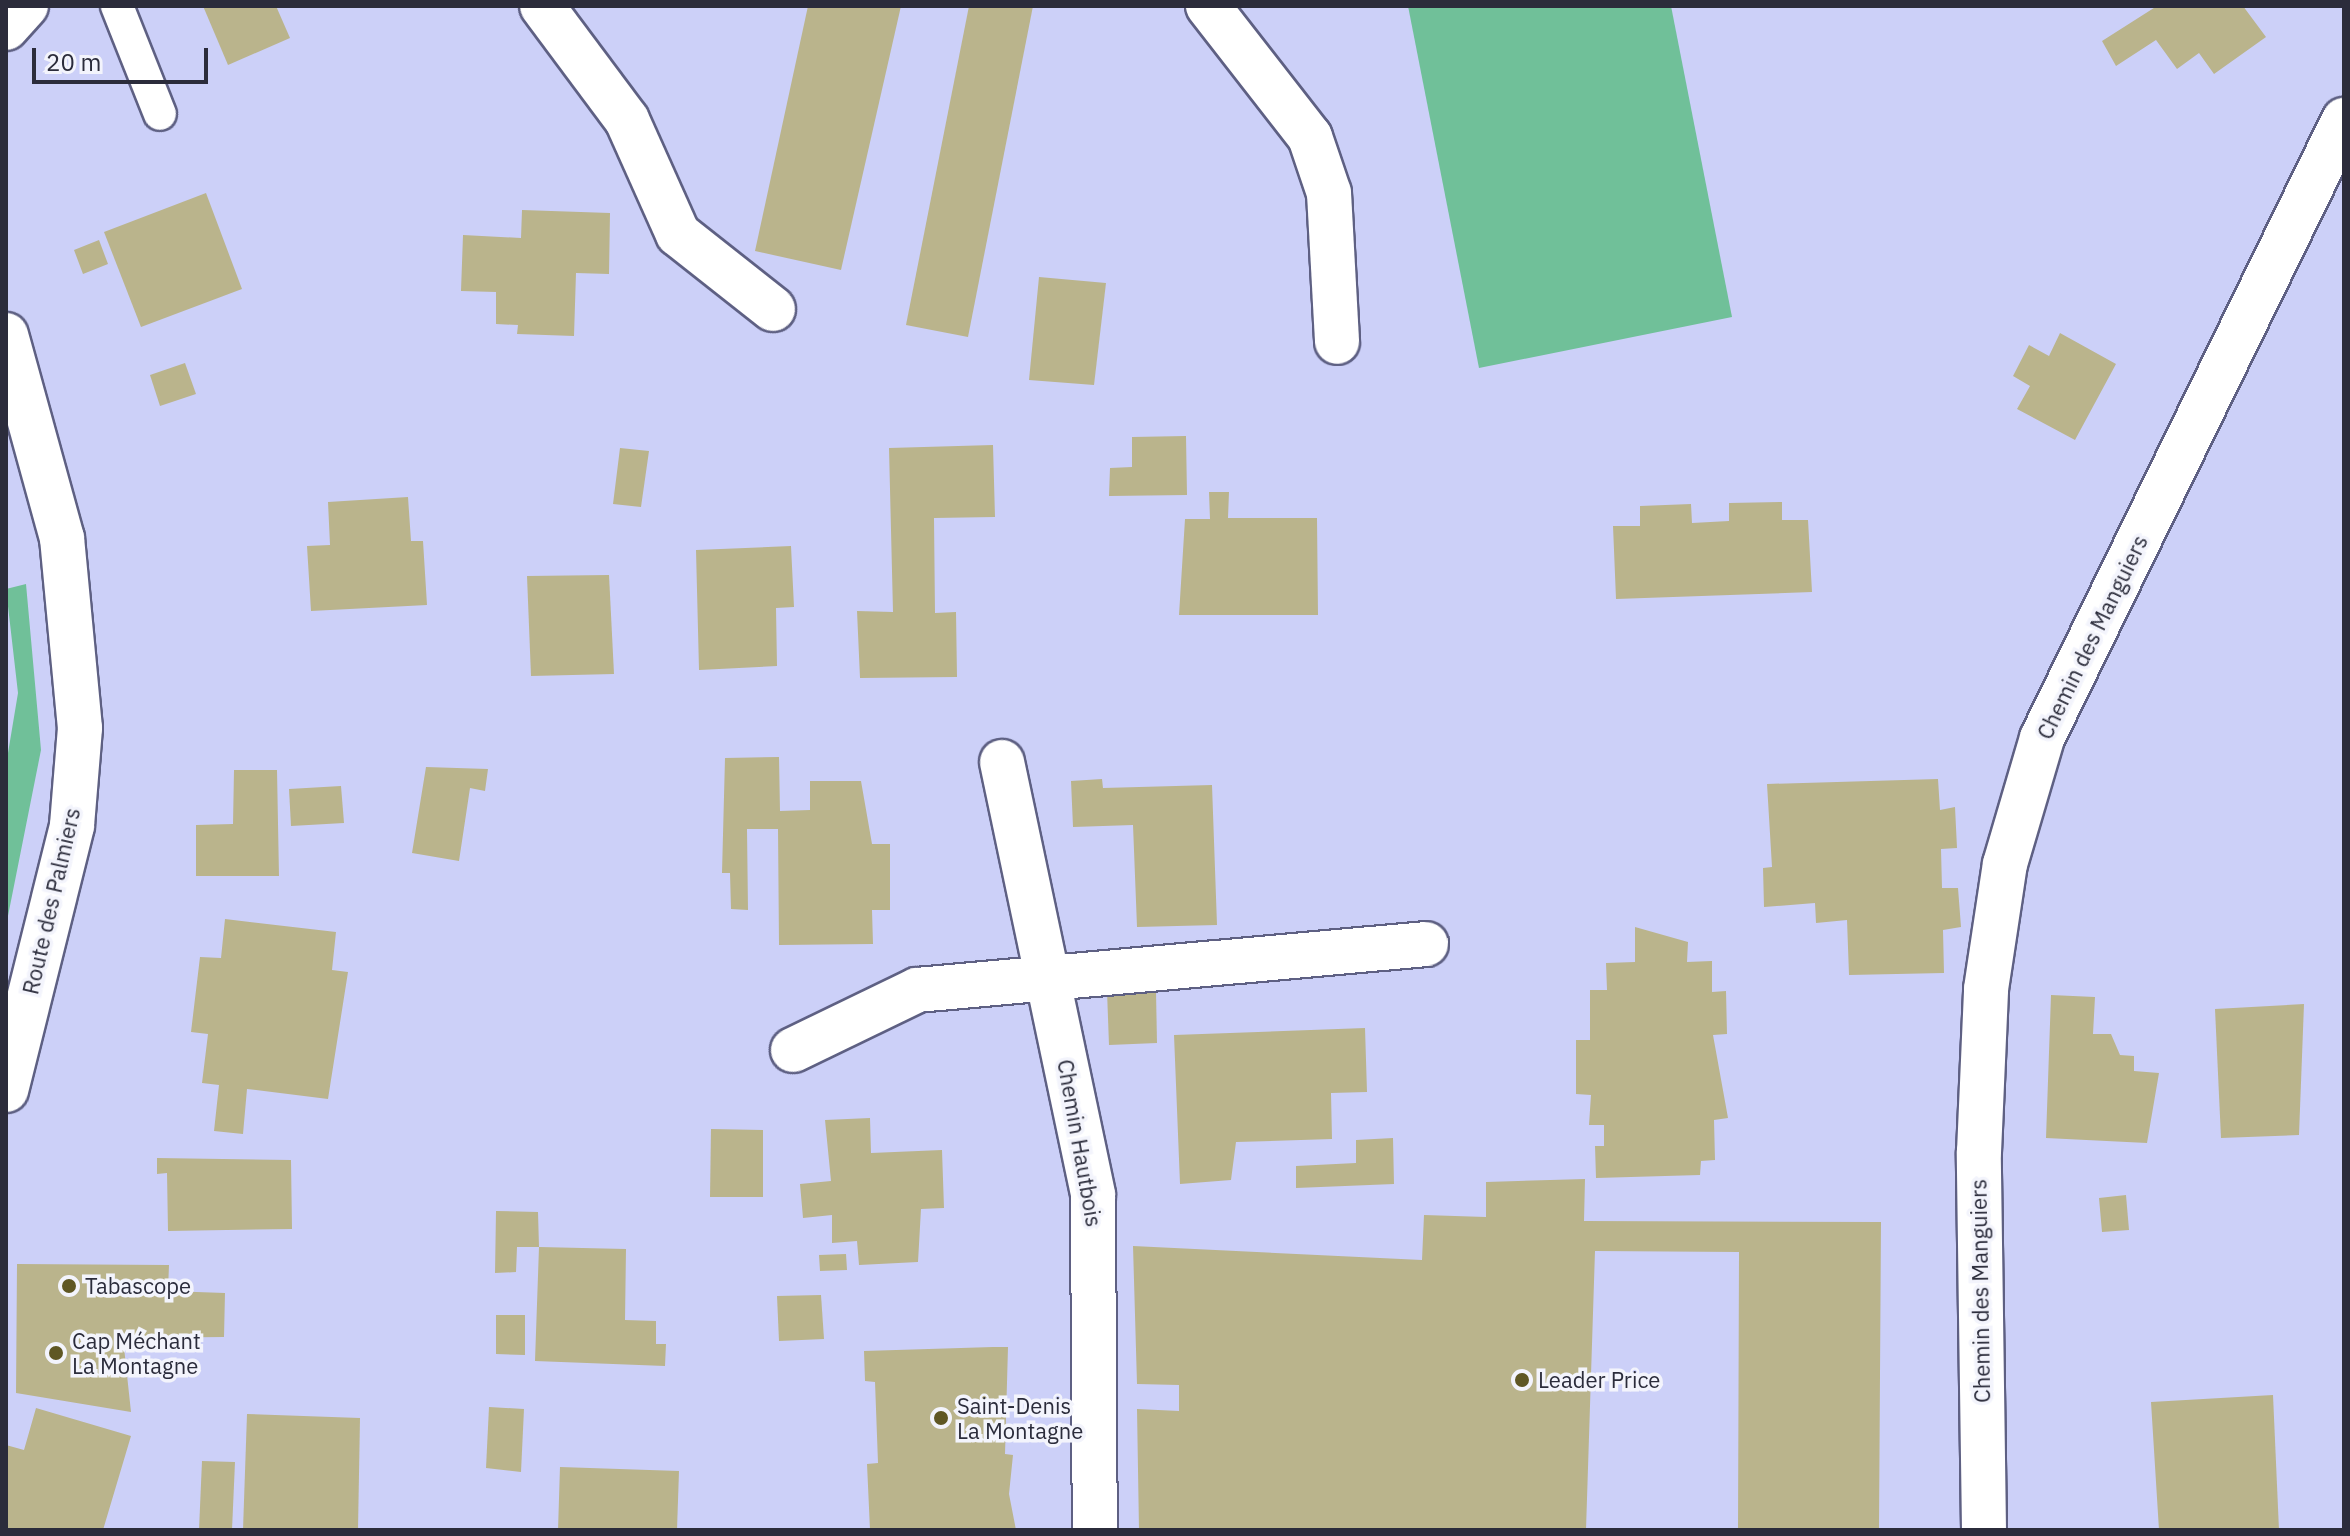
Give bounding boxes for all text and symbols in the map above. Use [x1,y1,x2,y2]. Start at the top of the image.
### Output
scale bar [36,32,212,82]
text: 20 m [46,46,101,78]
street label: Chemin des Manguiers [2031,531,2153,743]
street label: Route des Palmiers [17,805,85,997]
street label: Chemin Hautbois [1052,1057,1108,1229]
street label: Chemin des Manguiers [1965,1179,1995,1403]
place label: Tabascope [85,1273,191,1299]
marker: Tabascope [60,1277,78,1295]
place label: Cap Méchant La Montagne [72,1327,201,1378]
marker: Cap Méchant La Montagne [47,1344,65,1362]
place label: Leader Price [1538,1367,1660,1393]
marker: Leader Price [1513,1371,1531,1389]
place label: Saint-Denis La Montagne [957,1392,1083,1444]
marker: Saint-Denis La Montagne [932,1409,950,1427]

